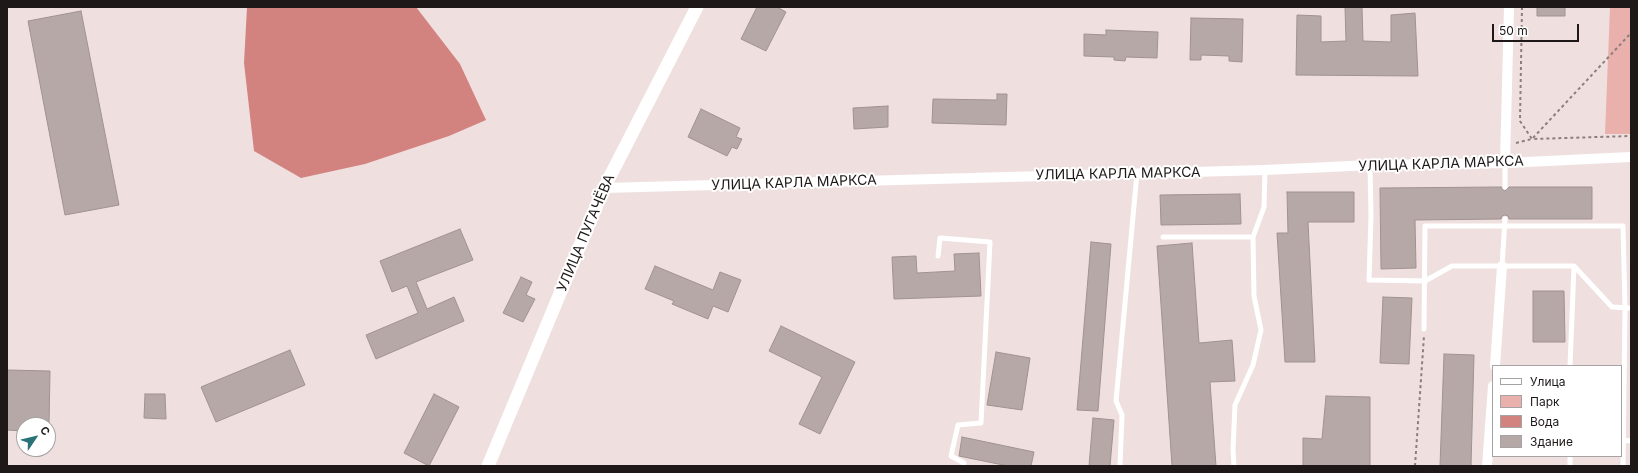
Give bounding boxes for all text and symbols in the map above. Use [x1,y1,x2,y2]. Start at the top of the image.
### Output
scale bar [1494,16,1581,42]
text: 50 m [1499,23,1528,38]
street label: УЛИЦА КАРЛА МАРКСА [1358,153,1524,175]
street label: УЛИЦА КАРЛА МАРКСА [1035,164,1201,184]
street label: УЛИЦА ПУГАЧЁВА [554,172,618,294]
street label: УЛИЦА КАРЛА МАРКСА [711,172,877,194]
legend [1492,365,1622,457]
text: Улица [1530,374,1565,389]
text: Парк [1530,394,1560,409]
text: Вода [1530,414,1559,429]
north arrow [16,417,56,457]
text: С [37,423,53,438]
text: Здание [1530,434,1573,449]

